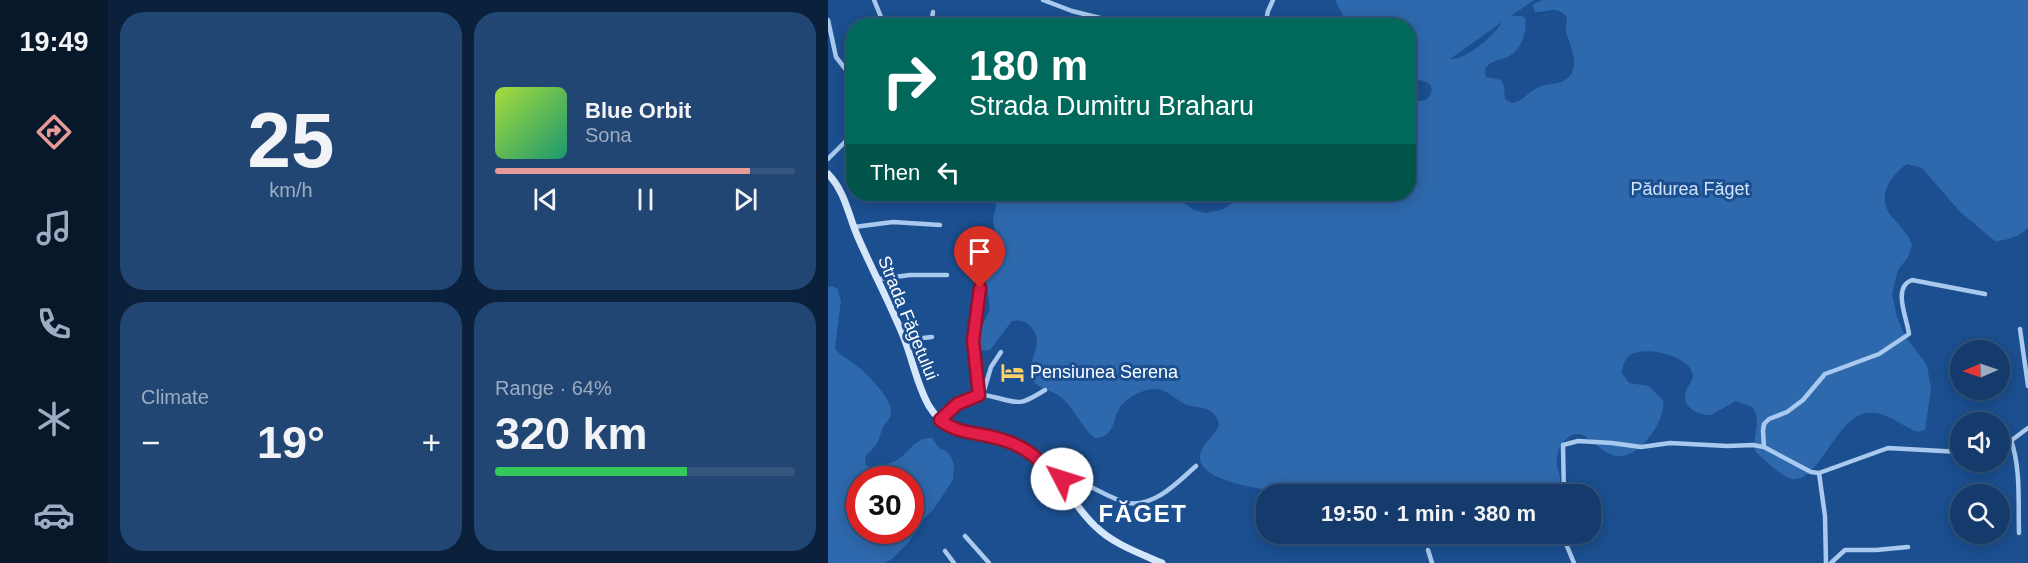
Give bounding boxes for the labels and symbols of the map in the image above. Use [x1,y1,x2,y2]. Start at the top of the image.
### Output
park label: Pădurea Făget [1630,179,1750,199]
pin [954,226,1005,288]
street label: Strada Făgetului [874,253,942,383]
north arrow [1950,340,2010,400]
hotel icon: Pensiunea Serena [999,359,1025,385]
place label: Pensiunea Serena [1030,362,1179,382]
position arrow [1030,447,1094,511]
speed limit sign: 30 [846,466,924,544]
district label: FĂGET [1099,500,1187,527]

